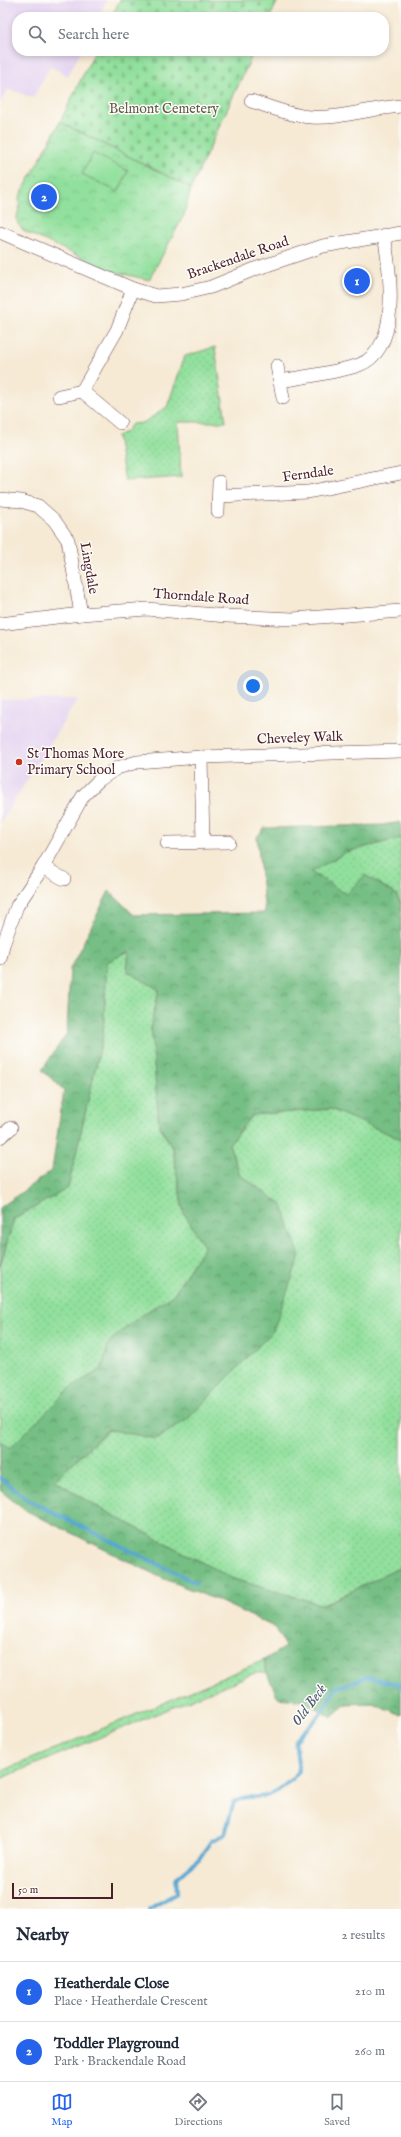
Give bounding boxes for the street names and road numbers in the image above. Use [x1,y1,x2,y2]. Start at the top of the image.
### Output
street label: Brackendale Road [185,232,292,284]
street label: Ferndale [281,461,335,486]
street label: Lingdale [76,541,103,596]
street label: Thorndale Road [152,585,250,609]
street label: Cheveley Walk [257,727,344,749]

